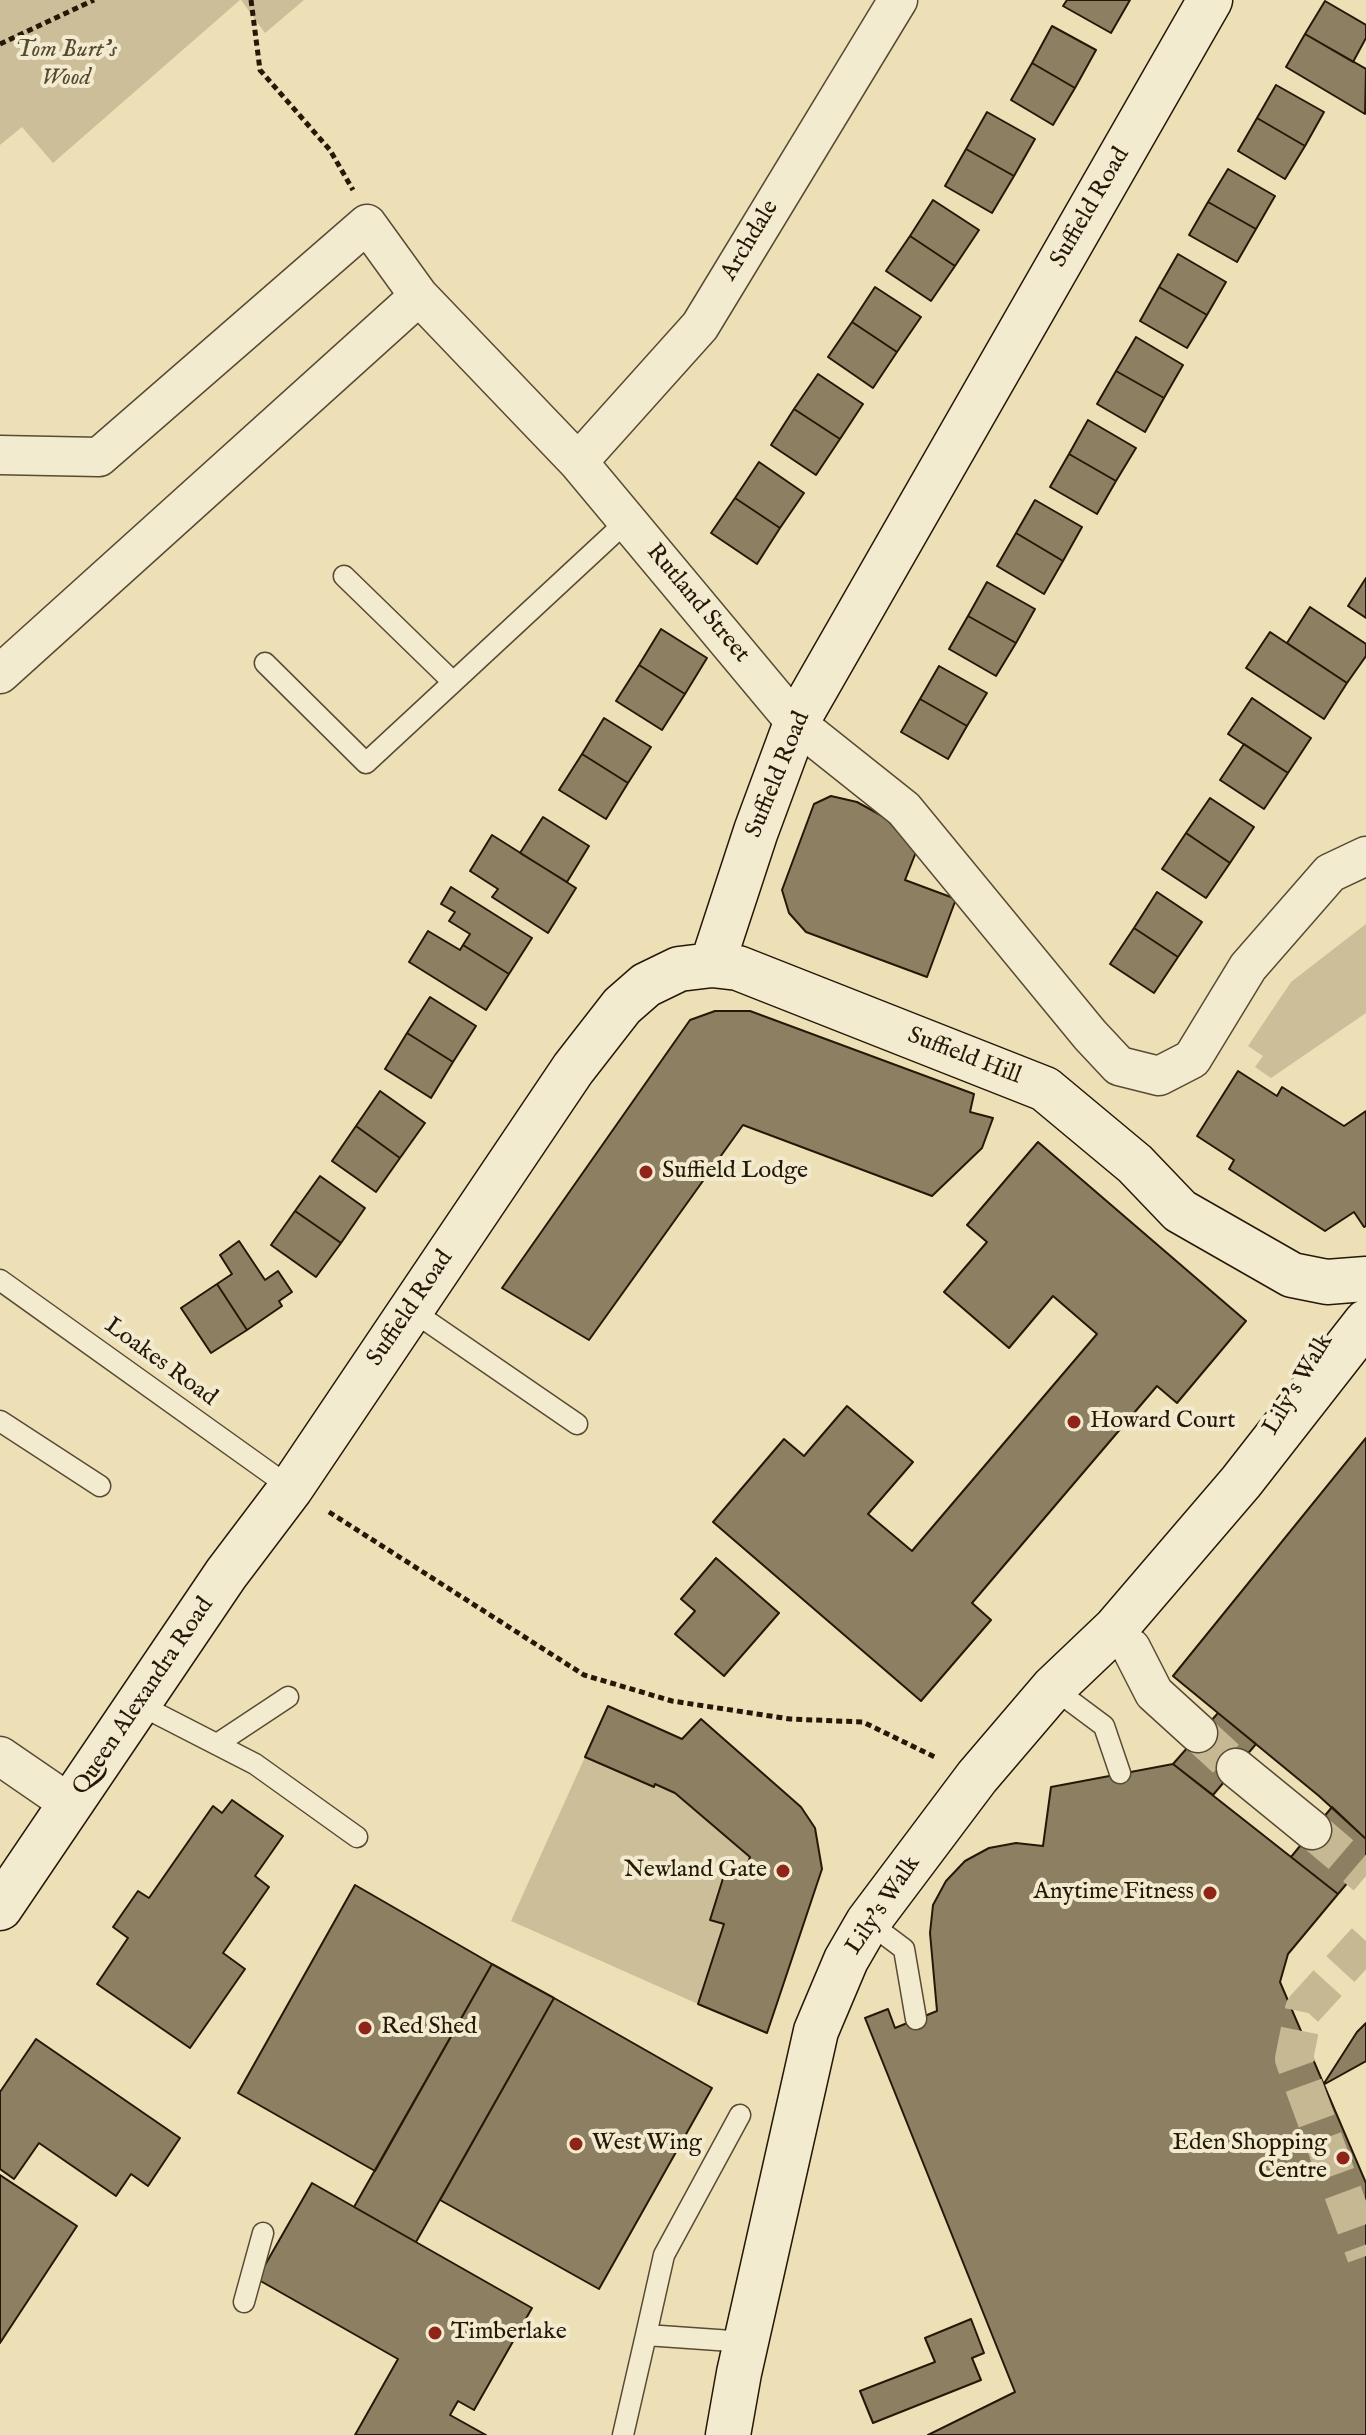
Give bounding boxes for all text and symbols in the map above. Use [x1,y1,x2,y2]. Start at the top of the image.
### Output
park label: Tom Burt's Wood [15,37,117,93]
street label: Suffield Road [1045,143,1137,273]
street label: Archdale [716,196,786,286]
street label: Rutland Street [639,539,755,669]
street label: Suffield Road [741,708,817,842]
street label: Suffield Hill [903,1022,1025,1092]
place label: Suffield Lodge [662,1158,808,1186]
marker: Suffield Lodge [637,1163,655,1181]
street label: Suffield Road [362,1246,460,1372]
street label: Loakes Road [98,1312,222,1414]
street label: Lily's Walk [1258,1329,1340,1441]
place label: Howard Court [1090,1408,1235,1436]
marker: Howard Court [1065,1413,1083,1431]
street label: Queen Alexandra Road [67,1593,221,1801]
street label: Lily's Walk [841,1851,927,1961]
place label: Newland Gate [624,1857,767,1885]
marker: Newland Gate [774,1862,792,1880]
place label: Anytime Fitness [1033,1879,1194,1907]
marker: Anytime Fitness [1201,1884,1219,1902]
place label: Red Shed [381,2014,477,2042]
marker: Red Shed [356,2019,374,2037]
place label: West Wing [592,2130,702,2158]
place label: Eden Shopping Centre [1172,2130,1327,2186]
marker: West Wing [567,2135,585,2153]
marker: Eden Shopping Centre [1334,2149,1352,2167]
place label: Timberlake [451,2319,567,2347]
marker: Timberlake [426,2324,444,2342]

